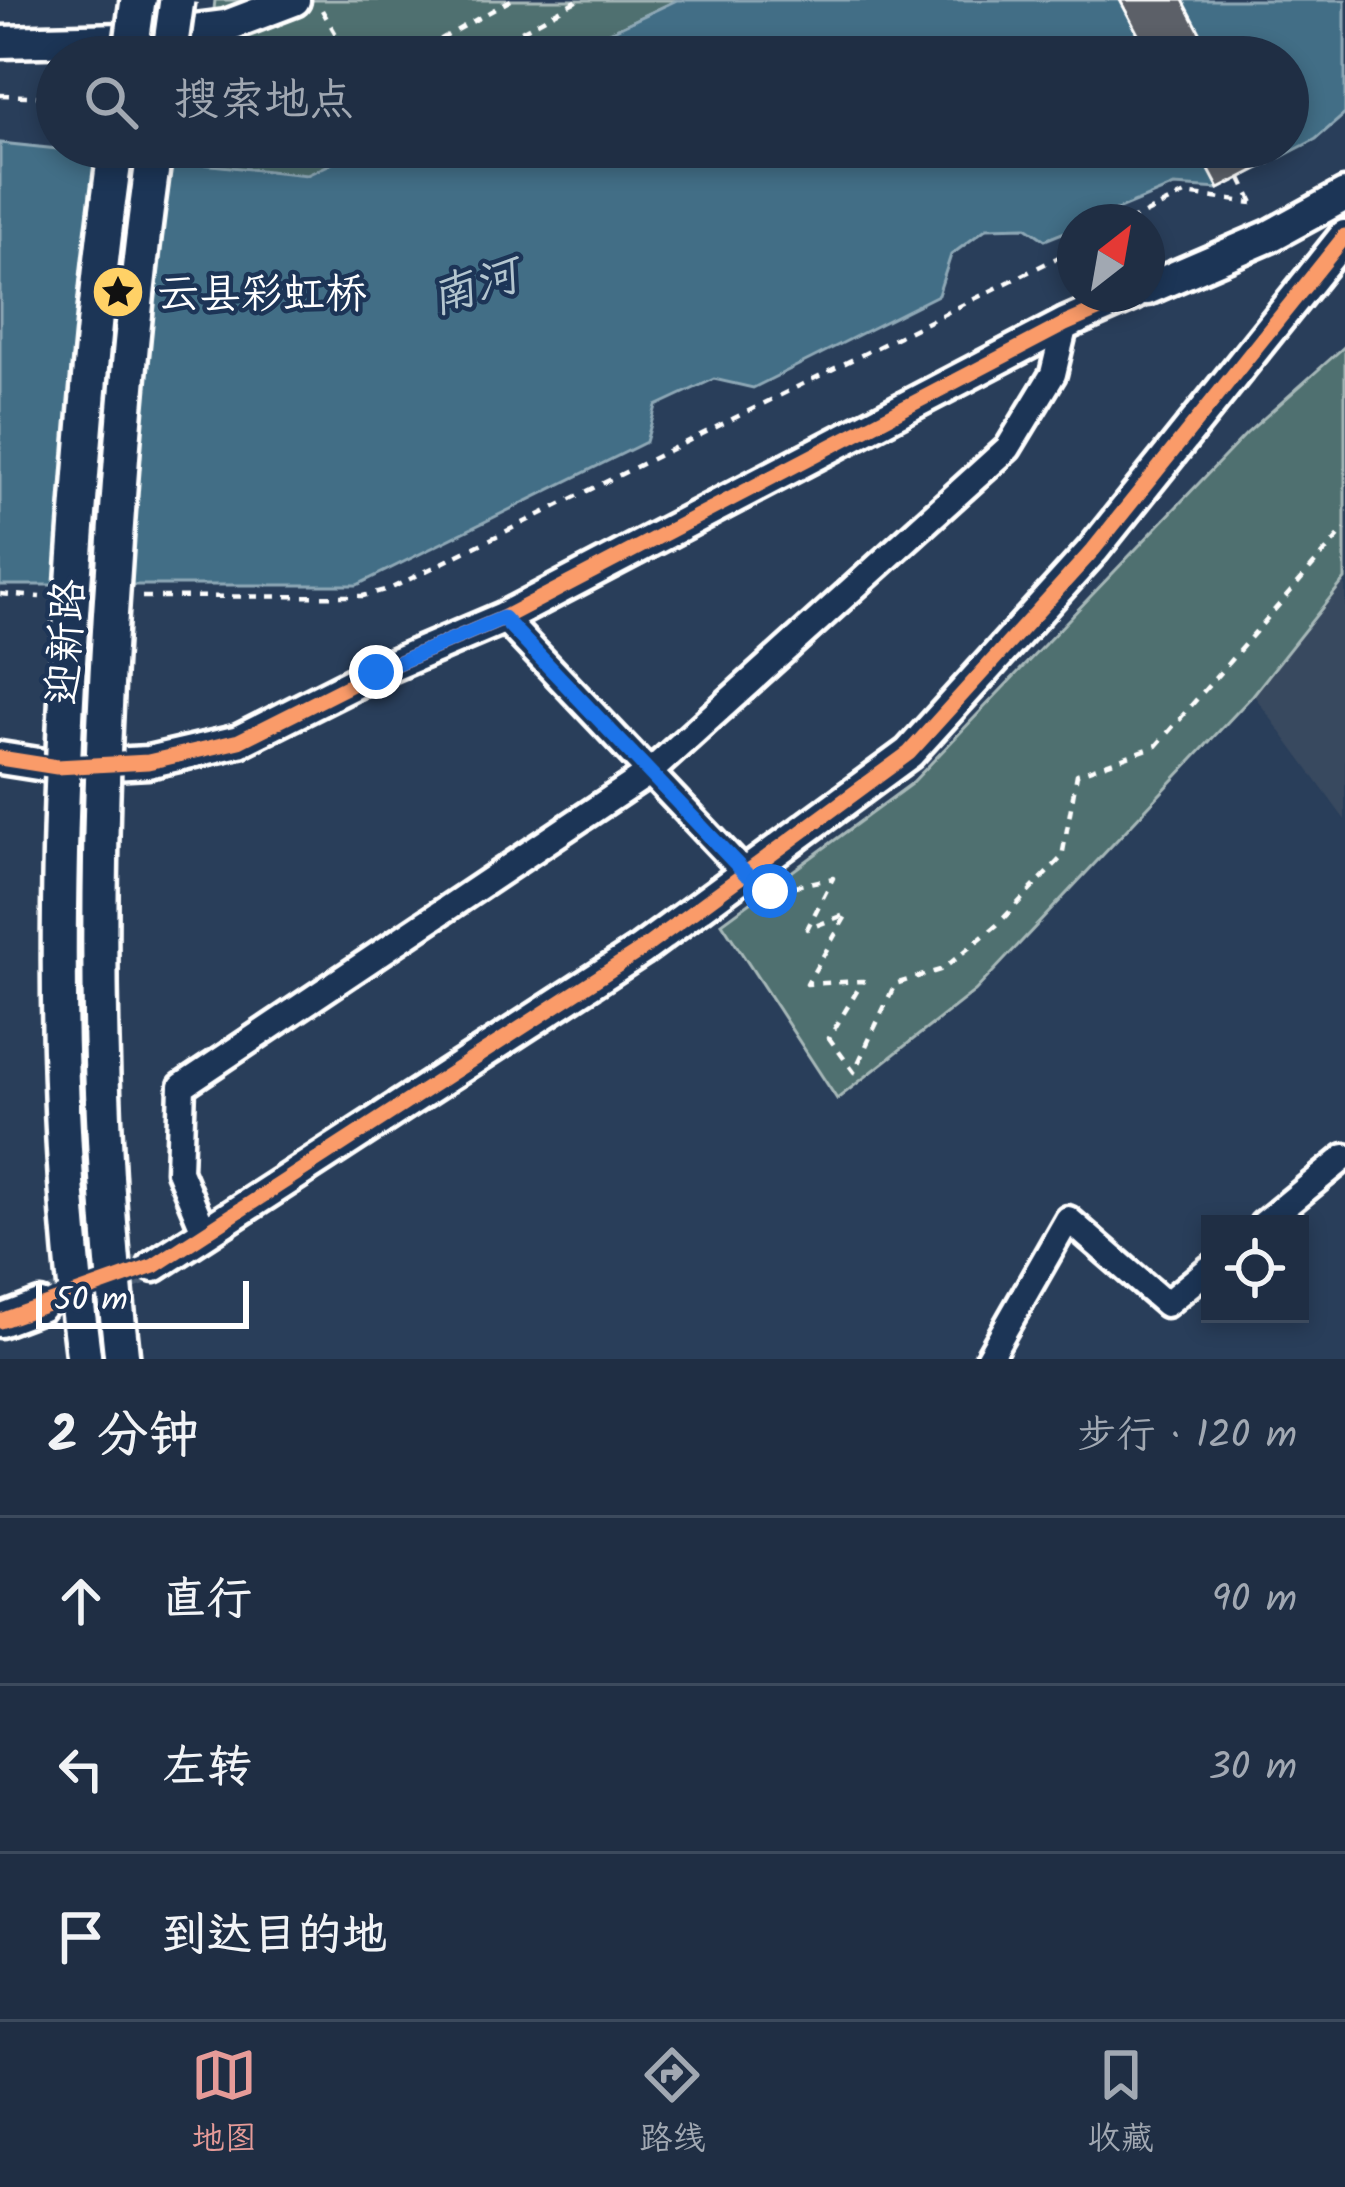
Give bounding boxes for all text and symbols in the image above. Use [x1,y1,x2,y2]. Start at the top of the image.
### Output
search box [36,36,1309,168]
text: 搜索地点 [174,66,354,138]
icon: search [78,69,144,135]
north arrow [1057,204,1165,312]
water label: 南河 [422,239,535,336]
place label: 云县彩虹桥 [157,262,367,329]
place icon: 云县彩虹桥 [90,264,146,320]
street label: 迎新路 [31,578,104,707]
route end [349,645,403,699]
route start [743,864,797,918]
map controls [1201,1215,1309,1323]
button: locate [1201,1215,1309,1323]
scale bar [36,1275,249,1328]
text: 50 m [54,1275,128,1328]
text: 2 分钟 [48,1397,199,1478]
text: 步行 · 120 m [1077,1406,1297,1468]
text: 直行 [162,1565,252,1637]
icon: ahead [48,1568,114,1634]
text: 90 m [1212,1570,1297,1632]
text: 左转 [162,1733,252,1805]
icon: left [48,1736,114,1802]
text: 30 m [1209,1738,1297,1800]
text: 到达目的地 [162,1901,387,1973]
icon: arrive [48,1904,114,1970]
tab: 地图 [191,2042,257,2167]
tab: 路线 [639,2042,705,2167]
tab: 收藏 [1088,2042,1154,2167]

